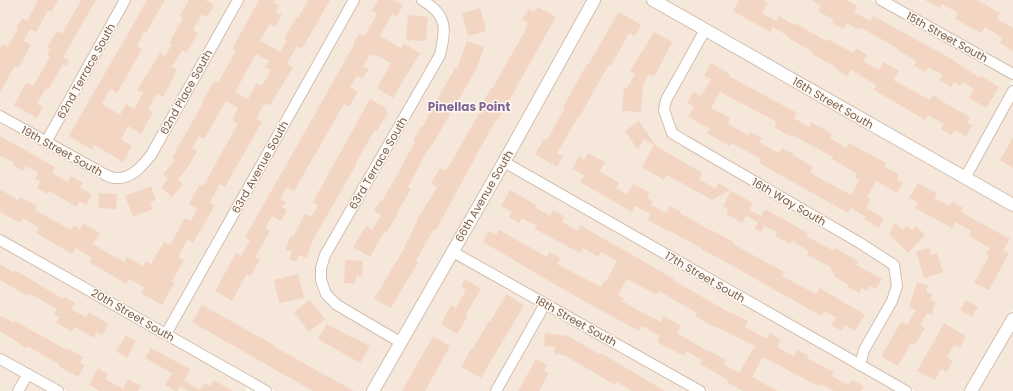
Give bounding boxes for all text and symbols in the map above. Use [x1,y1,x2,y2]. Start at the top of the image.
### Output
street label: 15th Street South [903,8,991,66]
street label: 62nd Terrace South [53,20,119,122]
street label: 62nd Place South [156,46,216,138]
street label: 16th Street South [790,73,876,133]
district label: Pinellas Point [428,98,510,115]
street label: 63rd Terrace South [345,114,411,212]
street label: 63rd Avenue South [228,118,292,216]
street label: 19th Street South [18,122,106,180]
street label: 66th Avenue South [451,147,517,245]
street label: 16th Way South [749,174,829,230]
street label: 17th Street South [662,248,748,306]
street label: 20th Street South [88,285,178,345]
street label: 18th Street South [532,292,620,350]

